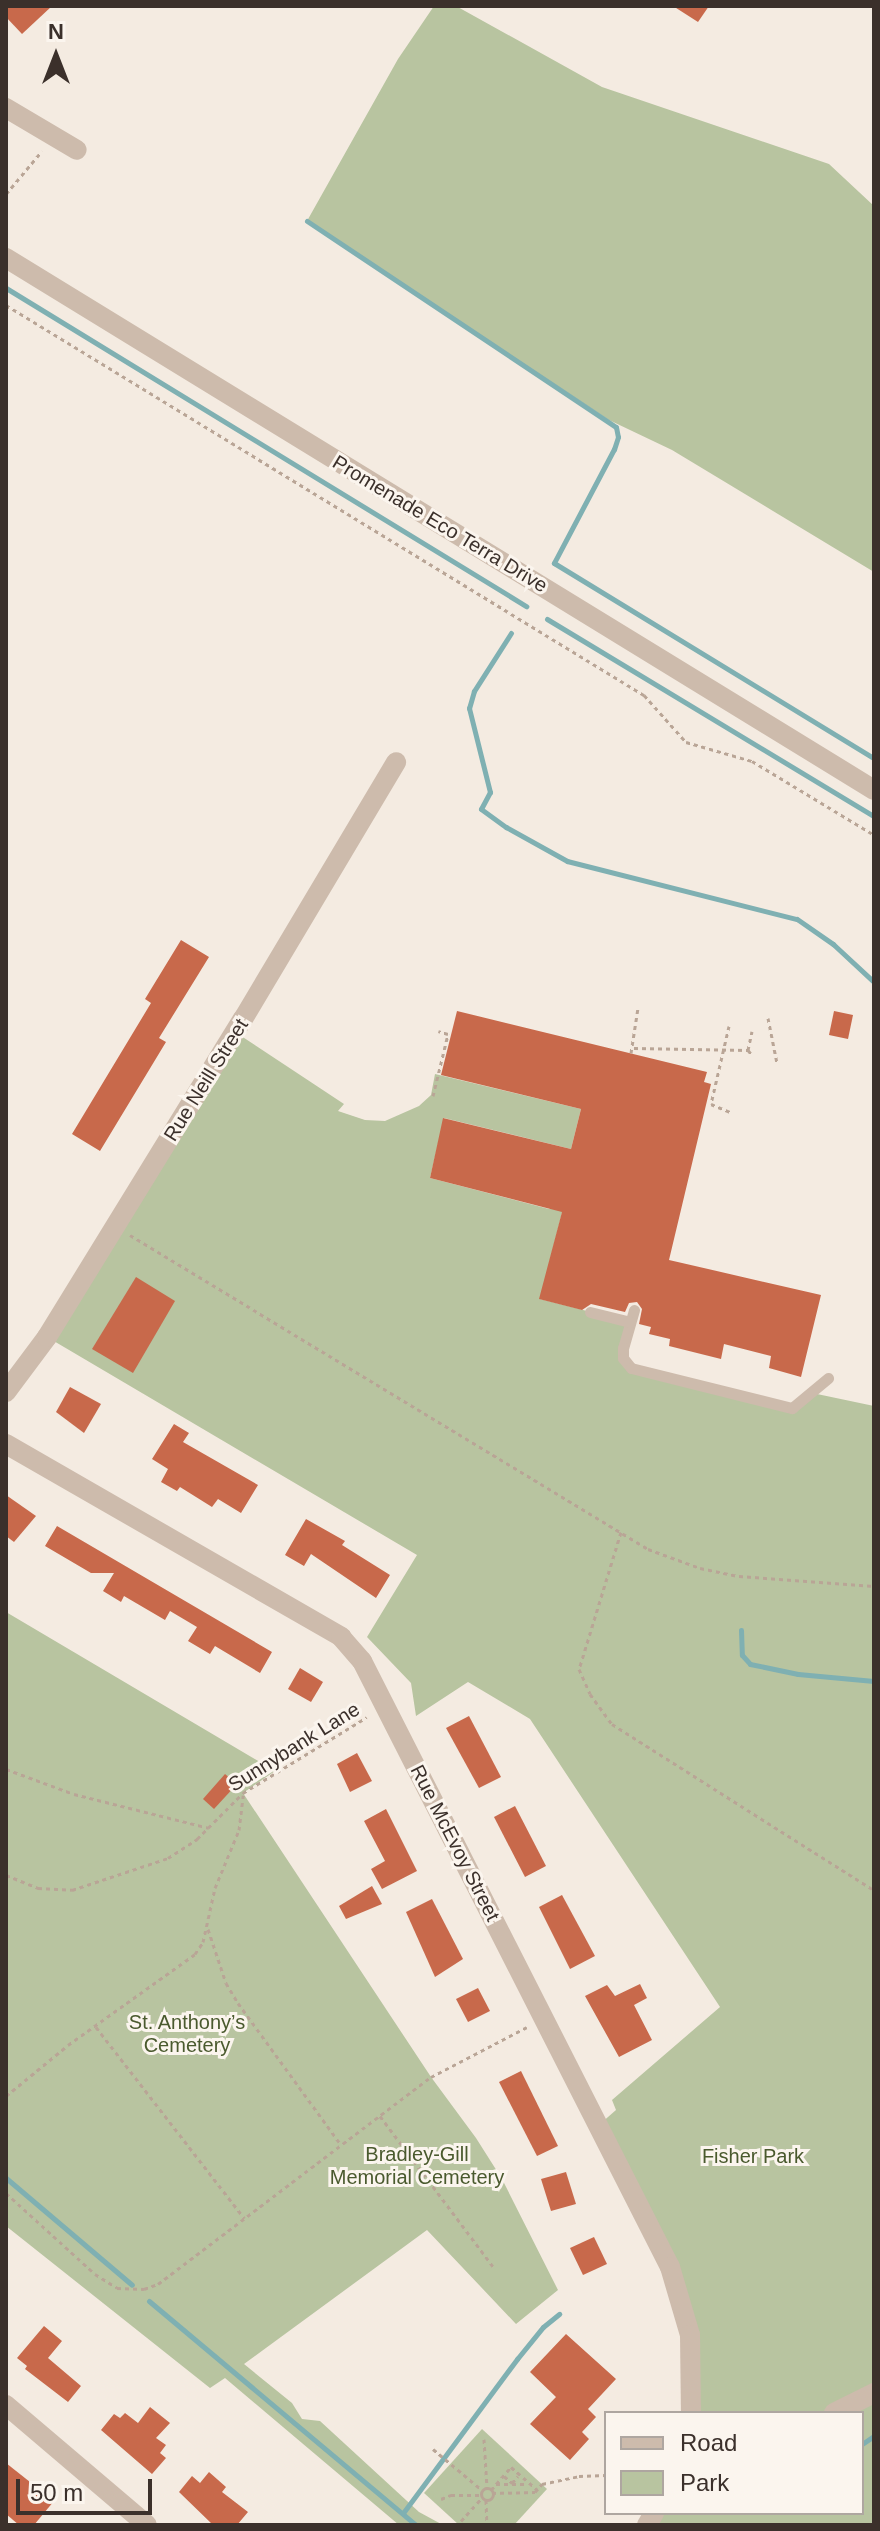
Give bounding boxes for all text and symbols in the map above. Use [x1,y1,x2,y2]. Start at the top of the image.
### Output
north arrow [16,16,96,96]
text: N [48,19,64,44]
street label: Promenade Eco Terra Drive [328,450,552,598]
street label: Rue Neill Street [159,1014,253,1146]
street label: Sunnybank Lane [224,1697,364,1797]
street label: Rue McEvoy Street [405,1761,505,1925]
park label: St. Anthony’s Cemetery [128,2011,246,2058]
park label: Bradley-Gill Memorial Cemetery [330,2143,504,2190]
park label: Fisher Park [702,2144,804,2168]
legend [604,2411,864,2515]
text: Road [680,2429,737,2456]
scale bar [20,2463,156,2513]
text: Park [680,2469,729,2496]
text: 50 m [30,2479,83,2506]

